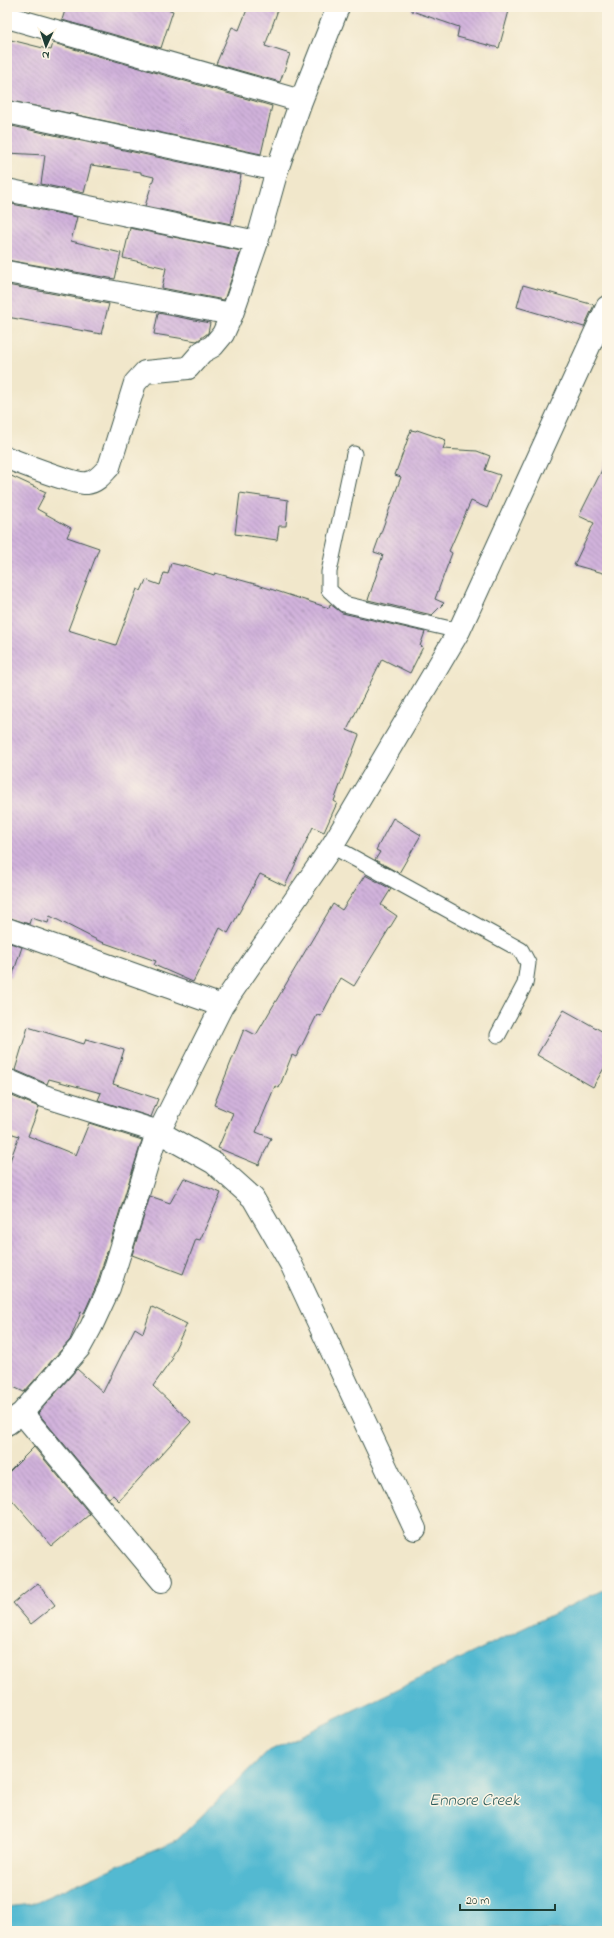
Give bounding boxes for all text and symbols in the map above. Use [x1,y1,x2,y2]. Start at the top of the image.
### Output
north arrow [26,26,66,66]
text: N [41,47,50,63]
water label: Ennore Creek [429,1788,521,1813]
scale bar [460,1886,555,1912]
text: 20 m [466,1892,489,1910]

